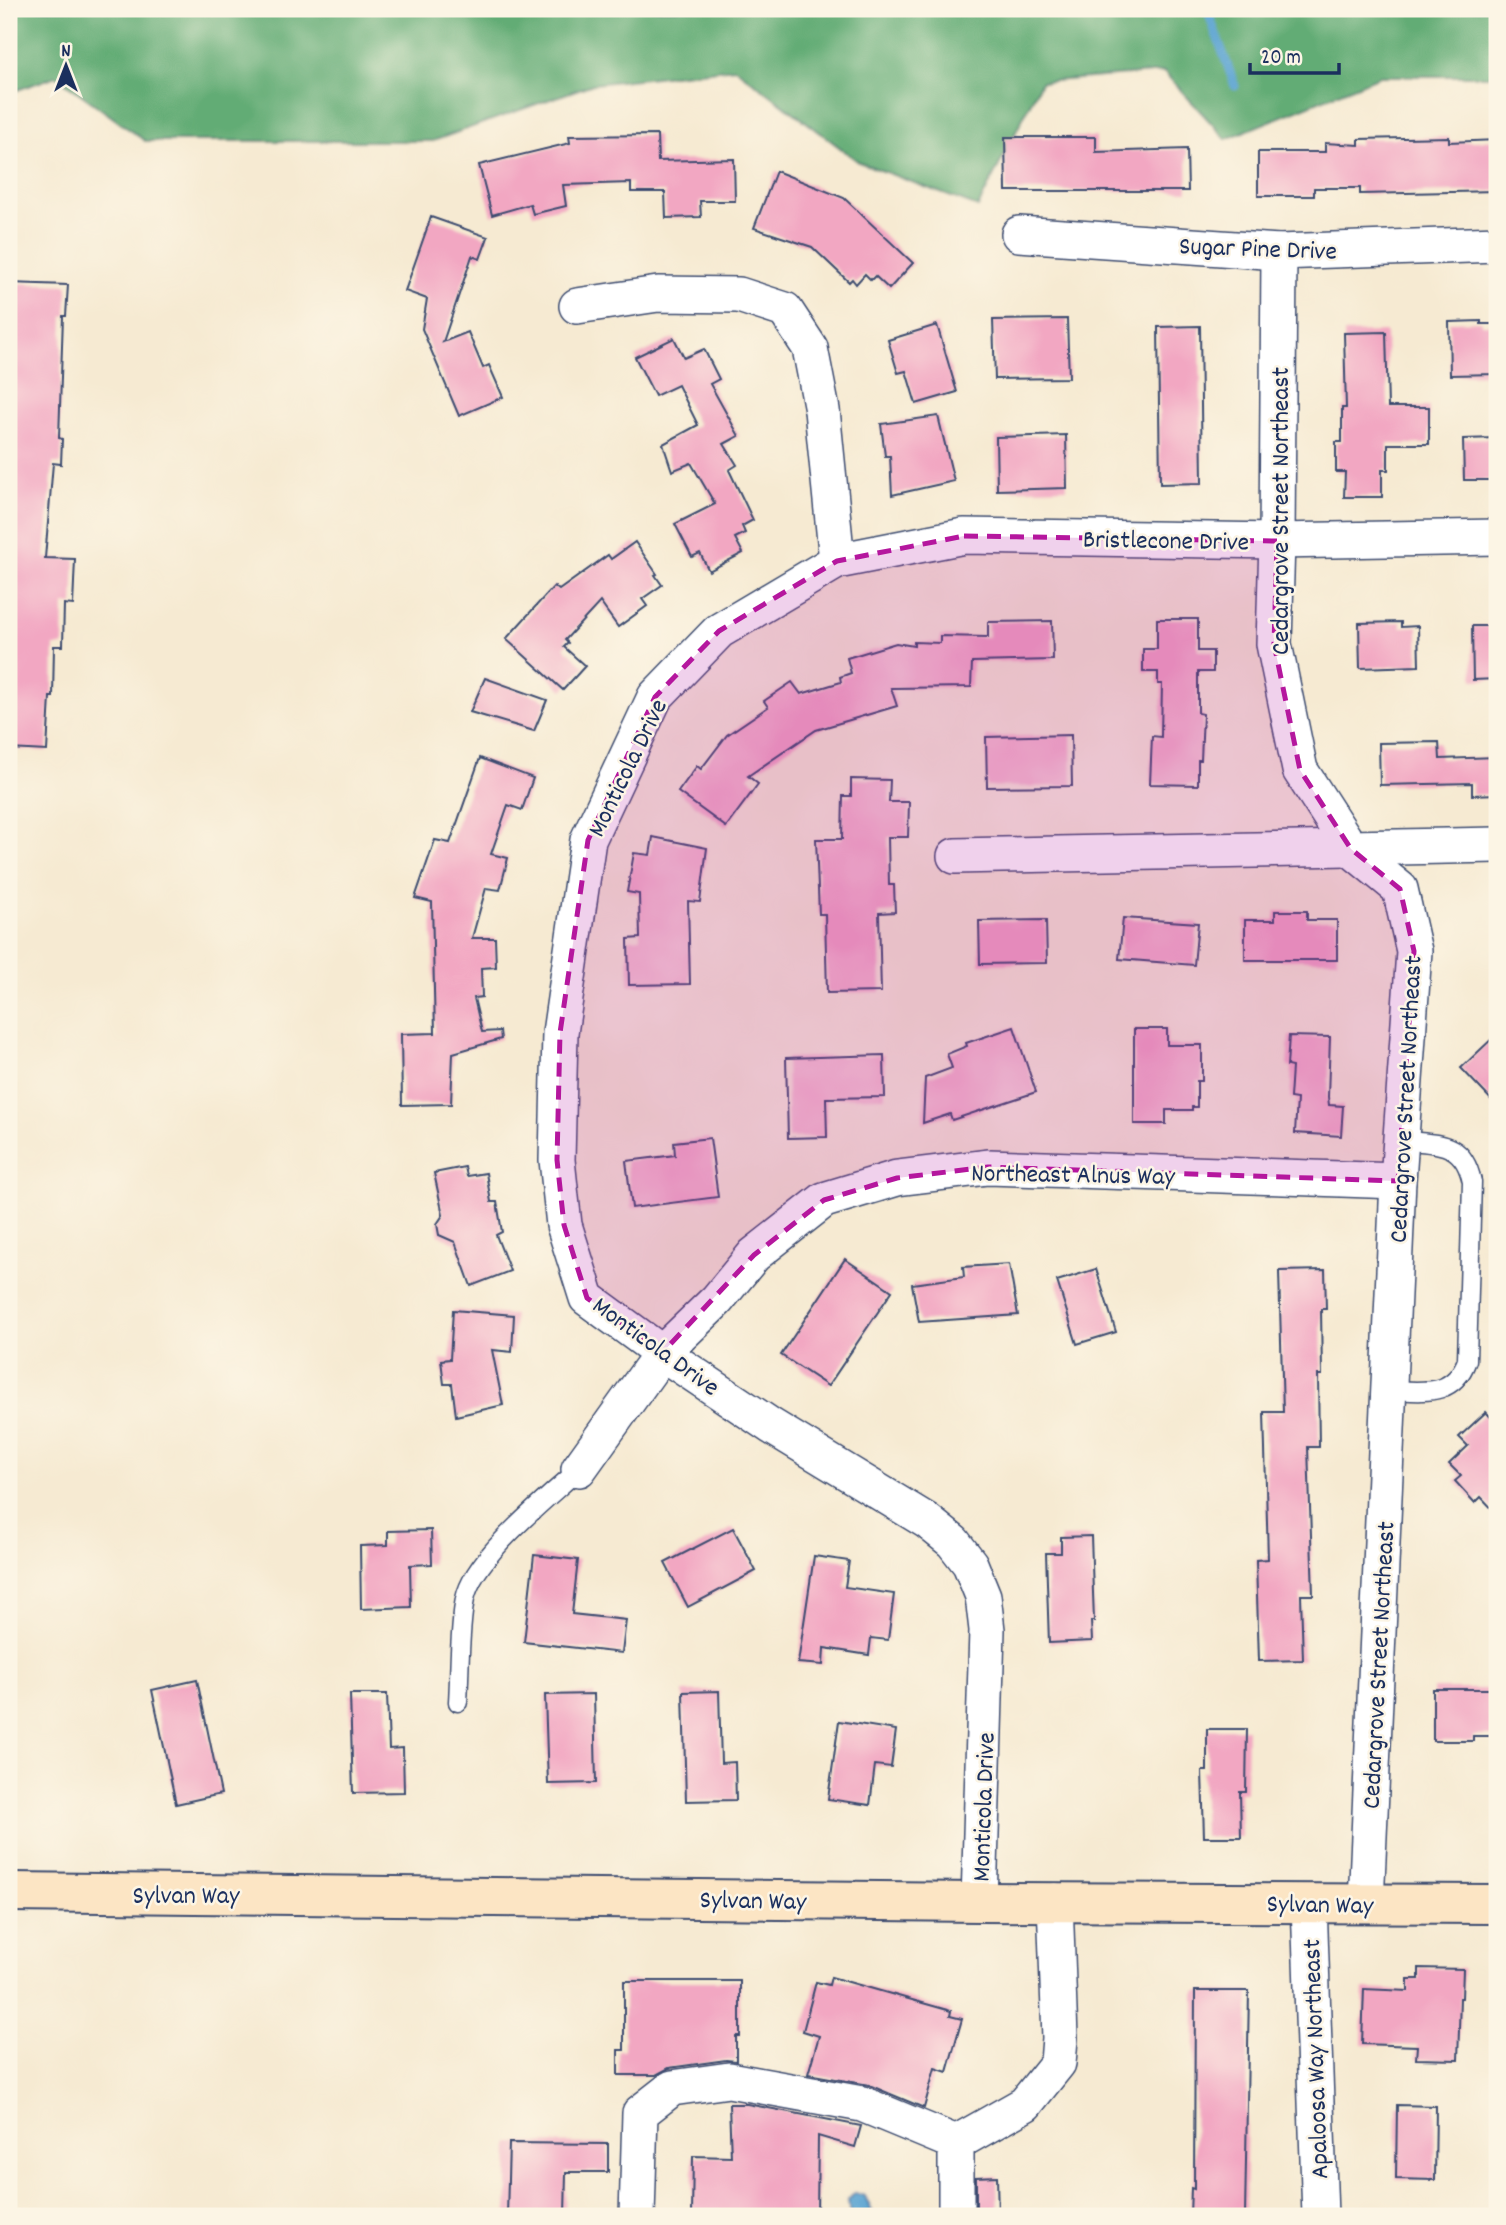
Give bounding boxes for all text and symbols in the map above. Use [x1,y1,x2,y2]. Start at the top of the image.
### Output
north arrow [32,32,102,102]
scale bar [1250,32,1340,76]
text: N [61,39,71,66]
text: 20 m [1261,44,1301,74]
street label: Sugar Pine Drive [1178,229,1337,272]
street label: Cedargrove Street Northeast [1264,367,1301,655]
street label: Bristlecone Drive [1082,523,1249,562]
street label: Monticola Drive [580,693,679,844]
street label: Cedargrove Street Northeast [1381,954,1434,1244]
street label: Northeast Alnus Way [971,1156,1176,1197]
street label: Monticola Drive [584,1289,726,1407]
street label: Cedargrove Street Northeast [1354,1520,1407,1810]
street label: Monticola Drive [964,1732,1007,1883]
street label: Sylvan Way [133,1879,240,1916]
street label: Sylvan Way [699,1883,807,1922]
street label: Sylvan Way [1266,1887,1374,1926]
street label: Apaloosa Way Northeast [1295,1938,1340,2180]

